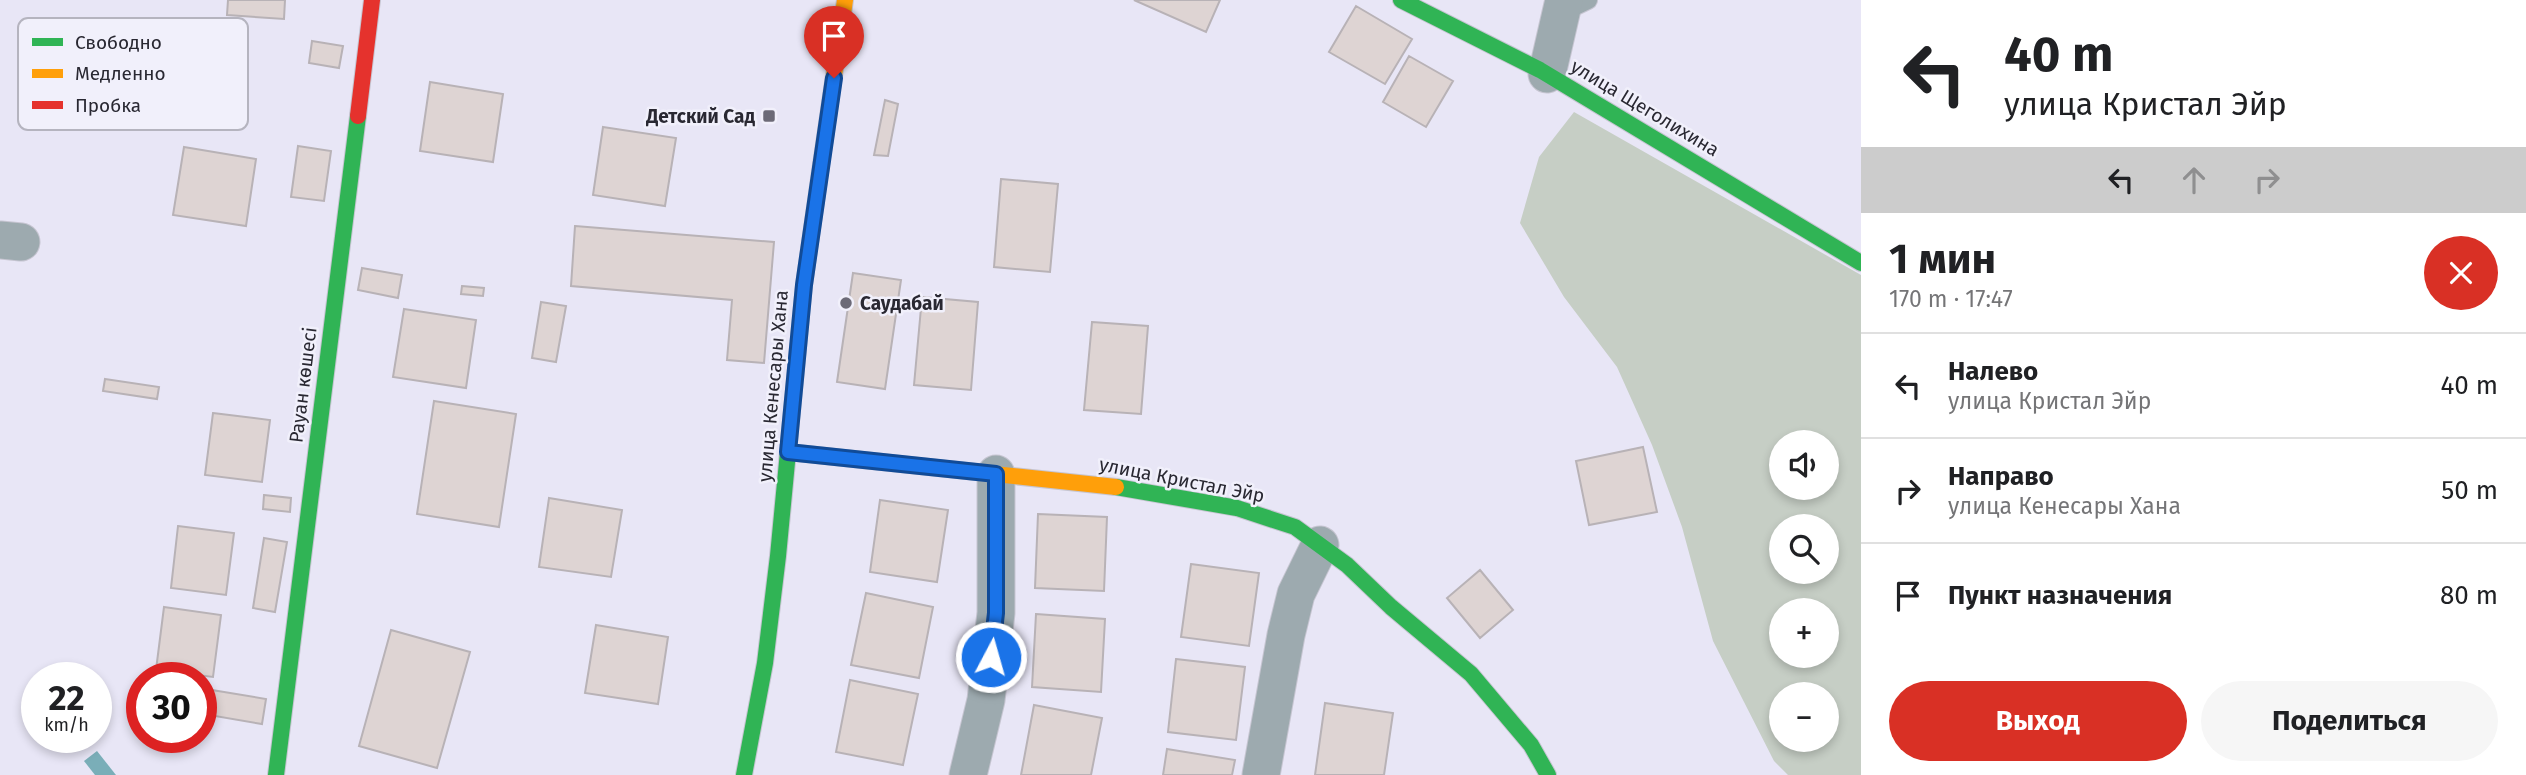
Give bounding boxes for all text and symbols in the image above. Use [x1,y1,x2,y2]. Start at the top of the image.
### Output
pin [804,6,864,78]
icon: arrive [815,17,853,55]
legend [18,18,248,130]
text: 40 m [2004,25,2113,84]
icon: left [1889,28,1980,119]
text: Свободно [75,31,162,54]
street label: улица Щеголихина [1567,55,1723,161]
text: Медленно [75,62,166,85]
text: улица Кристал Эйр [2004,85,2287,123]
text: Пробка [75,94,141,117]
place label: Детский Сад [645,105,755,128]
marker: Детский Сад [761,108,777,124]
icon: left [2102,161,2140,199]
icon: ahead [2175,161,2213,199]
icon: right [2248,161,2286,199]
text: 1 мин [1889,234,1996,284]
button: close [2424,236,2498,310]
text: 170 m · 17:47 [1889,285,2013,313]
street label: улица Кенесары Хана [753,289,793,483]
place label: Саудабай [860,292,944,315]
marker: Саудабай [838,295,854,311]
street label: Рауан көшесі [284,326,322,444]
text: Налево [1948,356,2038,387]
icon: left [1889,367,1927,405]
text: 40 m [2440,370,2498,401]
text: улица Кристал Эйр [1948,387,2151,415]
map controls [1769,430,1839,752]
button: sound [1769,430,1839,500]
street label: улица Кристал Эйр [1097,453,1267,507]
text: Направо [1948,461,2054,492]
icon: right [1889,472,1927,510]
text: 50 m [2441,475,2498,506]
text: улица Кенесары Хана [1948,492,2181,520]
button: search [1769,514,1839,584]
icon: arrive [1889,577,1927,615]
text: Пункт назначения [1948,580,2172,611]
text: 80 m [2440,580,2498,611]
button: + [1769,598,1839,668]
position arrow [954,620,1028,694]
speed limit sign: 30 [126,662,217,753]
text: 22 [48,677,85,719]
button: Выход [1889,681,2187,761]
button: Поделиться [2201,681,2498,761]
button: − [1769,682,1839,752]
text: km/h [44,714,89,736]

